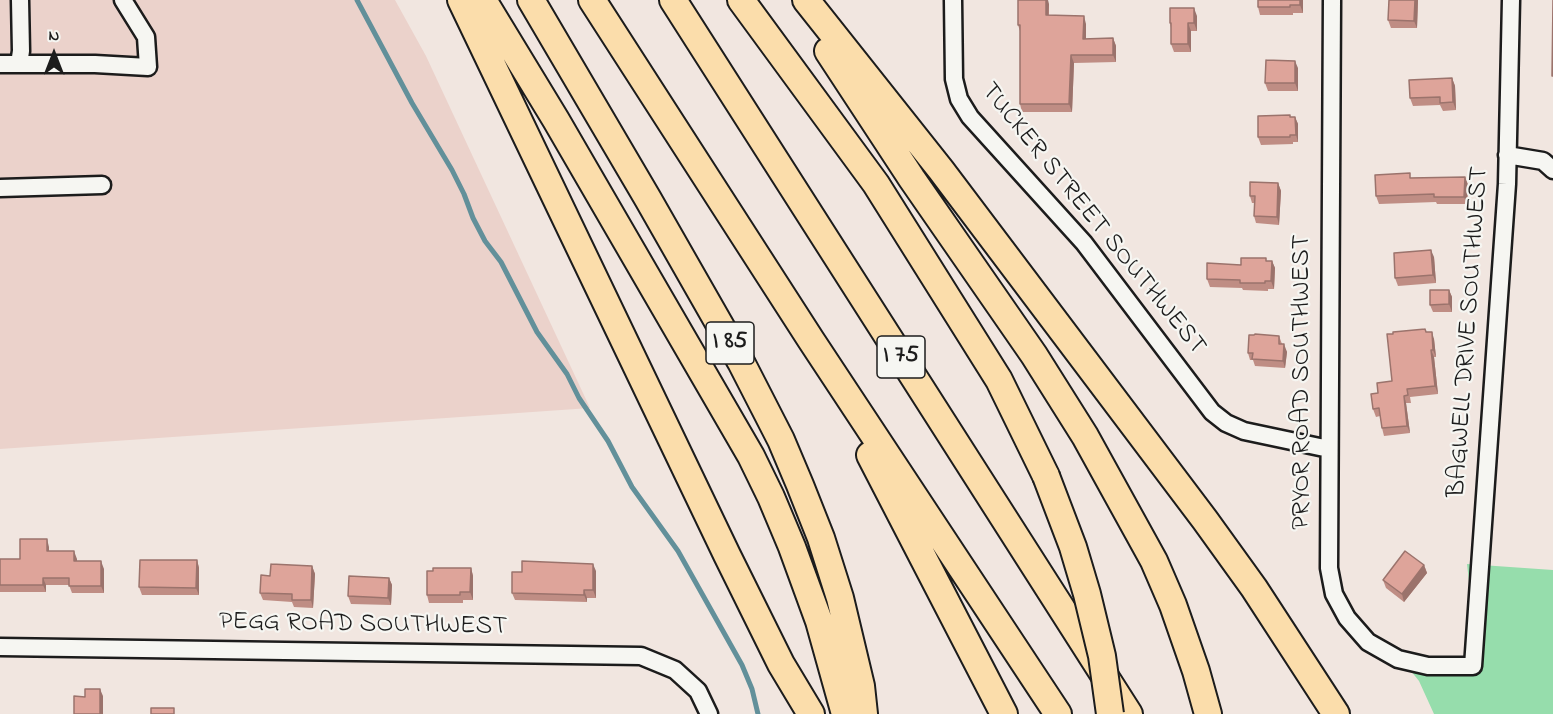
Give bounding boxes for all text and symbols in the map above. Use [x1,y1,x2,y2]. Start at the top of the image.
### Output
north arrow [24,24,84,84]
text: N [49,24,59,48]
street label: TUCKER STREET SOUTHWEST [972,78,1212,362]
street label: BAGWELL DRIVE SOUTHWEST [1443,165,1497,499]
street label: PRYOR ROAD SOUTHWEST [1288,234,1320,530]
road number: I 85 [706,322,754,364]
road number: I 75 [877,336,925,378]
street label: PEGG ROAD SOUTHWEST [218,608,508,644]

